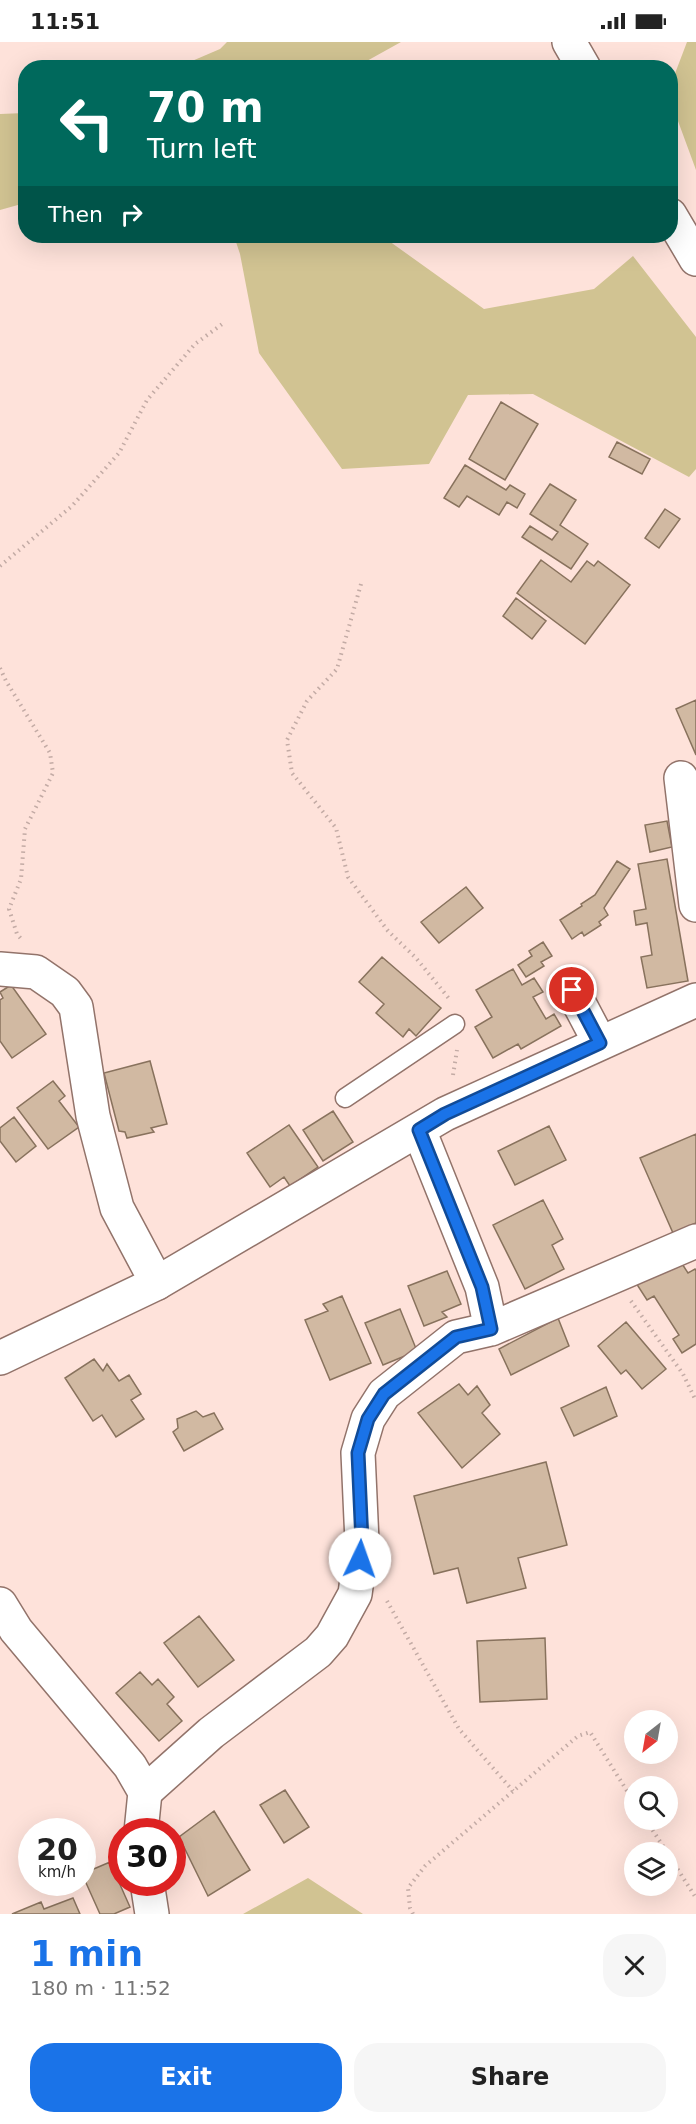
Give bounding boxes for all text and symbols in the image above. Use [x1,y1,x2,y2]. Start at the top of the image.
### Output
text: 11:51 [30,9,100,34]
text: 70 m [147,83,264,132]
icon: left [48,84,126,162]
text: Turn left [147,133,257,164]
icon: right [115,198,148,231]
text: Then [48,202,103,227]
pin [546,964,597,1015]
icon: arrive [555,973,588,1006]
position arrow [328,1527,392,1591]
north arrow [624,1710,678,1764]
map controls [624,1710,678,1896]
button: search [624,1776,678,1830]
speed limit sign: 30 [108,1818,186,1896]
text: 20 [36,1832,78,1867]
button: layers [624,1842,678,1896]
text: km/h [38,1863,76,1881]
text: 1 min [30,1933,143,1974]
button: close [603,1934,666,1997]
text: 180 m · 11:52 [30,1976,171,2000]
button: Exit [30,2043,342,2112]
button: Share [354,2043,666,2112]

